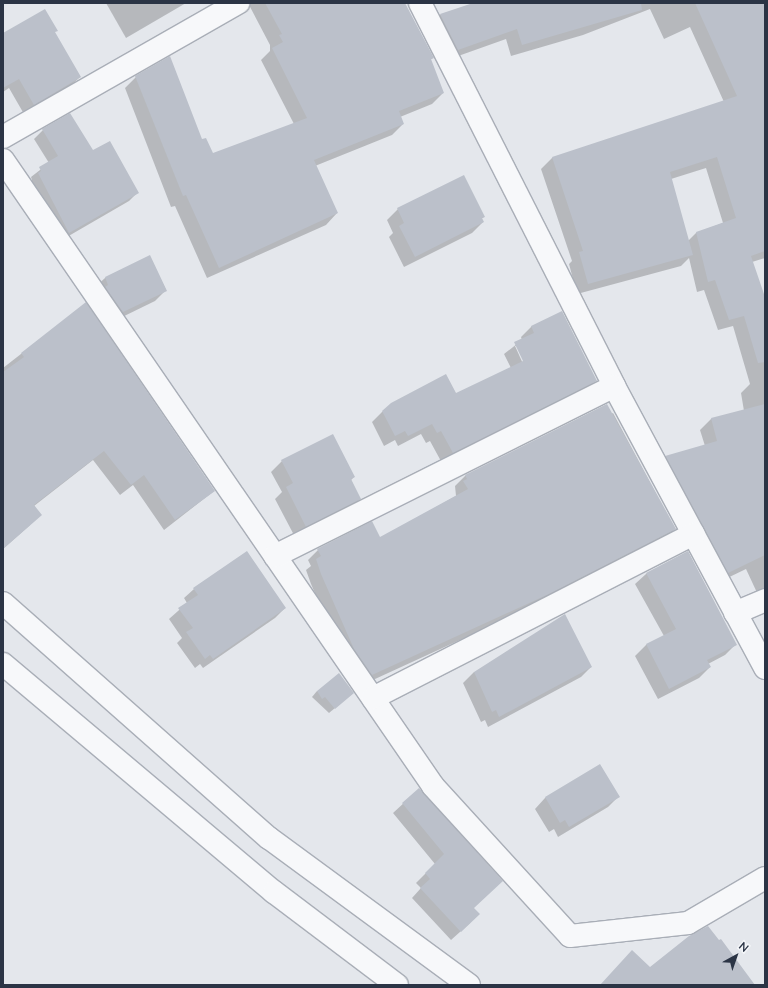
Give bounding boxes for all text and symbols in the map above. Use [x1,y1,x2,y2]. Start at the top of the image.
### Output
north arrow [716,936,756,976]
text: N [737,939,751,954]

